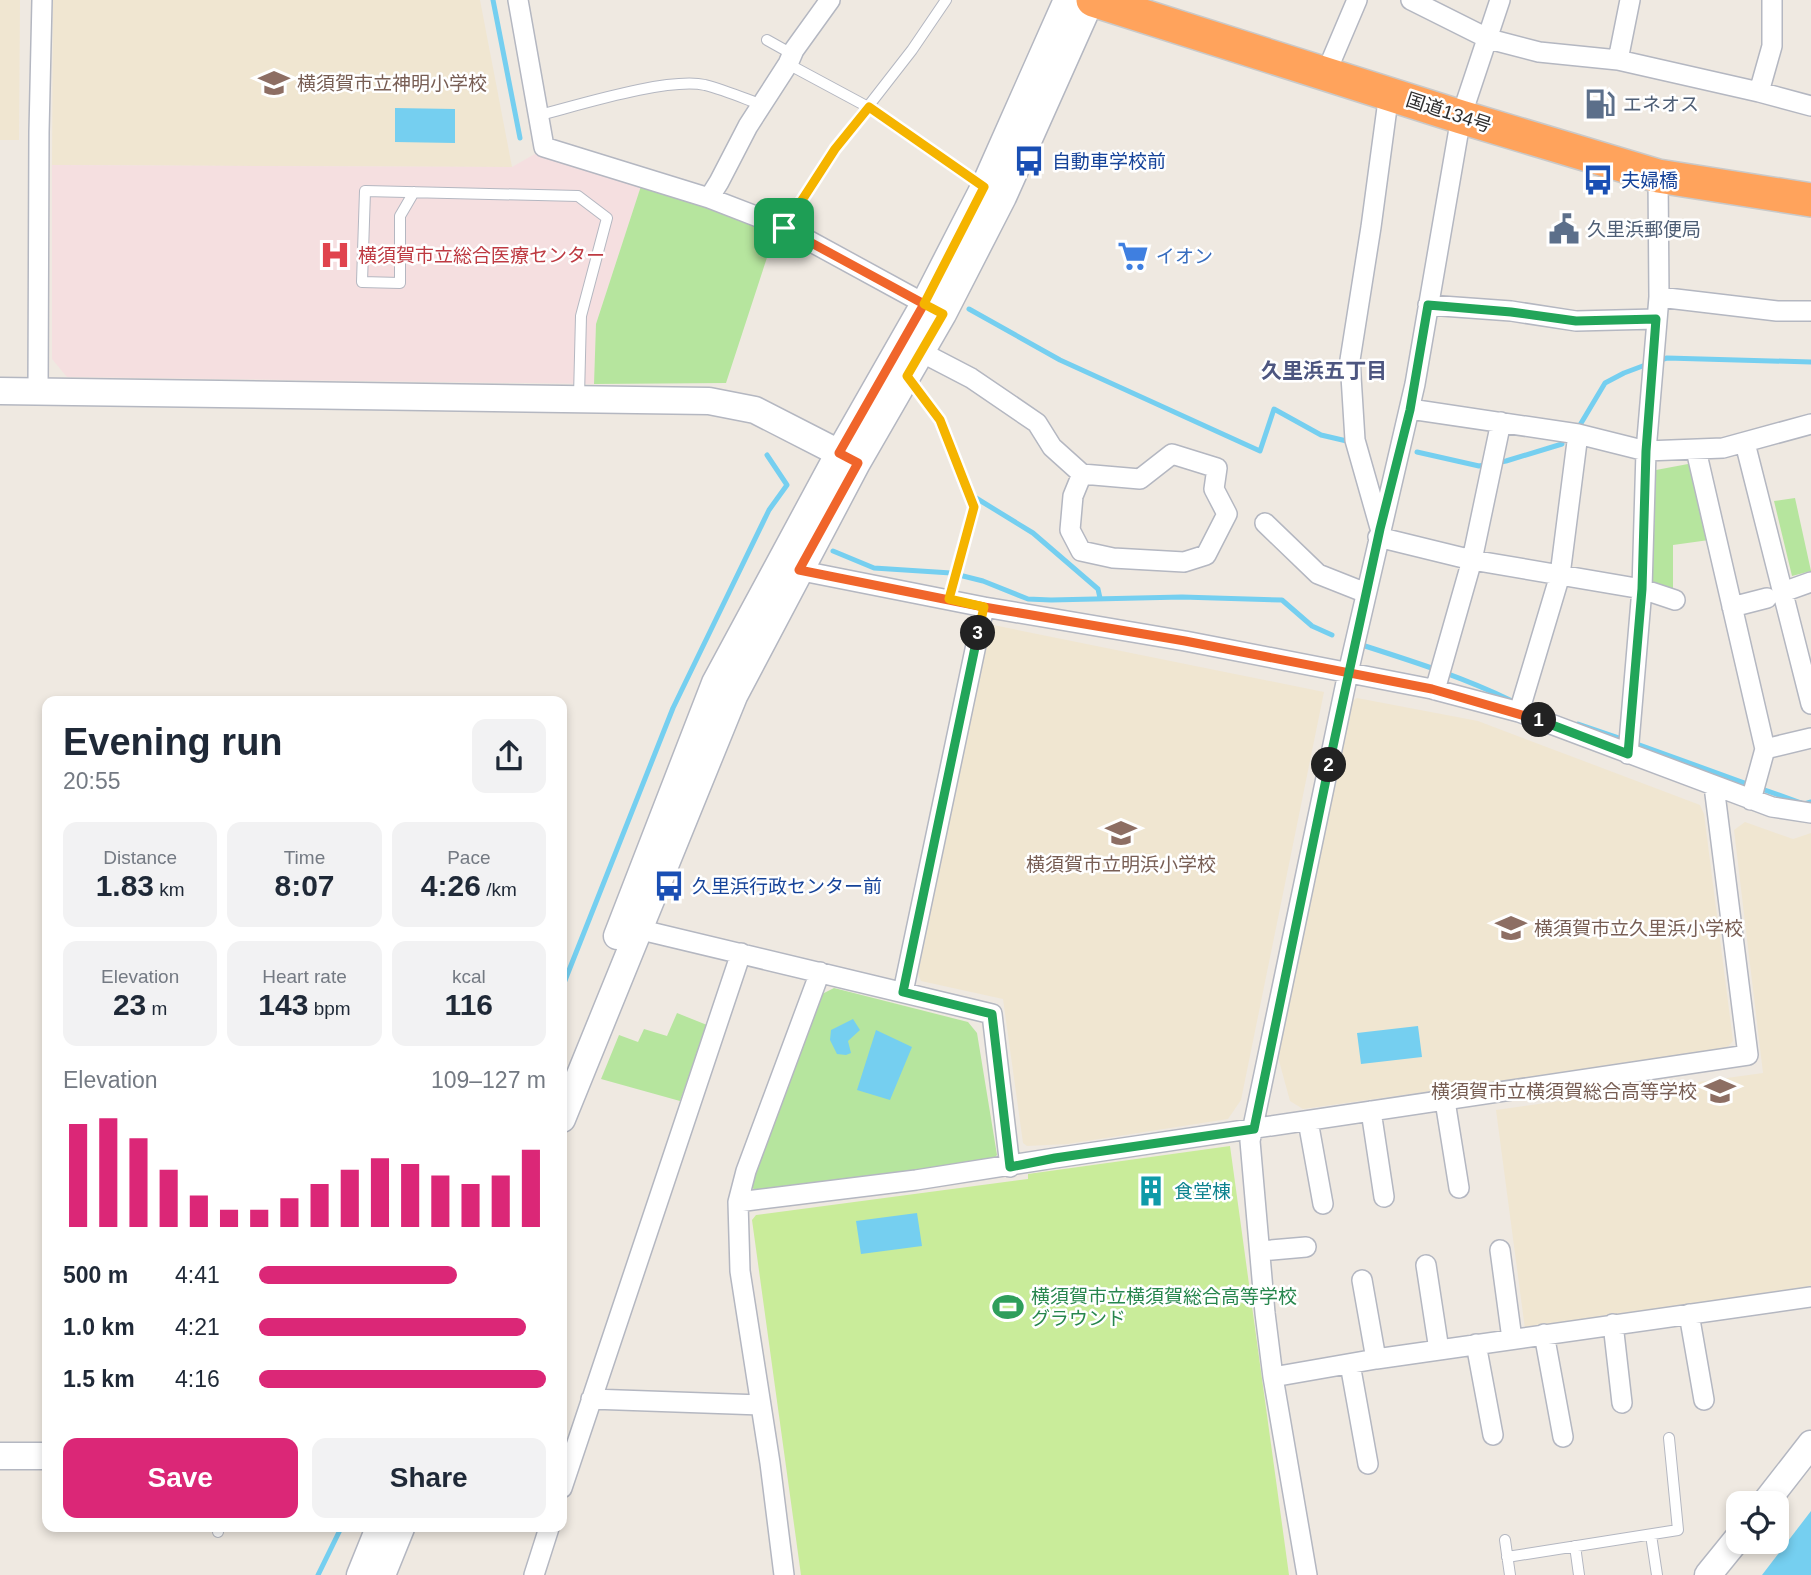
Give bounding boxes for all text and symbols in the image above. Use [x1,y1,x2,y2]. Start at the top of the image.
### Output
school or university icon: 横須賀市立神明小学校 [257,66,291,100]
place label: 横須賀市立神明小学校 [297,73,487,94]
fuel station icon: エネオス [1583,87,1617,121]
street label: 国道134号 [1403,89,1494,136]
place label: エネオス [1623,94,1699,115]
bus stop icon: 自動車学校前 [1012,144,1046,178]
place label: 自動車学校前 [1052,151,1166,172]
bus stop icon: 夫婦橋 [1581,163,1615,197]
place label: 夫婦橋 [1621,170,1678,191]
pin [754,198,814,258]
icon: arrive [765,209,803,247]
public building icon: 久里浜郵便局 [1547,212,1581,246]
place label: 久里浜郵便局 [1587,219,1701,240]
hospital icon: 横須賀市立総合医療センター [318,238,352,272]
supermarket icon: イオン [1116,239,1150,273]
place label: 横須賀市立総合医療センター [358,245,605,266]
place label: イオン [1156,246,1213,267]
district label: 久里浜五丁目 [1261,359,1387,382]
pin: 3 [960,616,996,650]
text: 3 [972,622,983,643]
pin: 1 [1522,702,1556,738]
text: 1 [1533,709,1544,730]
button: share [472,719,546,793]
text: Evening run [63,721,283,763]
pin: 2 [1312,748,1346,782]
text: 2 [1323,754,1334,775]
text: 20:55 [63,768,121,794]
school or university icon: 横須賀市立明浜小学校 [1104,816,1138,850]
text: Distance [103,847,177,868]
text: Time [284,847,325,868]
text: Pace [447,847,490,868]
place label: 横須賀市立明浜小学校 [1026,854,1216,875]
text: 1.83 [96,869,154,902]
text: 8:07 [274,869,335,902]
text: 4:26 [421,869,481,902]
bus stop icon: 久里浜行政センター前 [652,869,686,903]
place label: 久里浜行政センター前 [692,876,882,897]
text: km [154,879,185,900]
text: /km [481,879,517,900]
school or university icon: 横須賀市立久里浜小学校 [1494,911,1528,945]
place label: 横須賀市立久里浜小学校 [1534,918,1743,939]
text: Elevation [101,966,179,987]
text: Heart rate [262,966,347,987]
text: kcal [452,966,486,987]
text: 23 [113,988,146,1021]
text: 143 [258,988,308,1021]
text: 116 [445,988,493,1021]
text: m [146,998,167,1019]
text: bpm [308,998,351,1019]
text: Elevation [63,1067,158,1093]
text: 109–127 m [431,1067,546,1093]
school or university icon: 横須賀市立横須賀総合高等学校 [1703,1074,1737,1108]
place label: 横須賀市立横須賀総合高等学校 [1431,1081,1697,1102]
building icon: 食堂棟 [1134,1174,1168,1208]
place label: 食堂棟 [1174,1181,1231,1202]
text: 500 m [63,1262,128,1288]
text: 4:41 [175,1262,220,1288]
place label: 横須賀市立横須賀総合高等学校 グラウンド [1031,1286,1297,1329]
sports icon: 横須賀市立横須賀総合高等学校 グラウンド [991,1290,1025,1324]
text: 1.0 km [63,1314,135,1340]
text: 4:21 [175,1314,220,1340]
text: 1.5 km [63,1366,135,1392]
text: 4:16 [175,1366,220,1392]
button: Save [63,1438,298,1518]
button: Share [312,1438,546,1518]
map controls [1726,1491,1789,1554]
button: locate [1726,1491,1789,1554]

